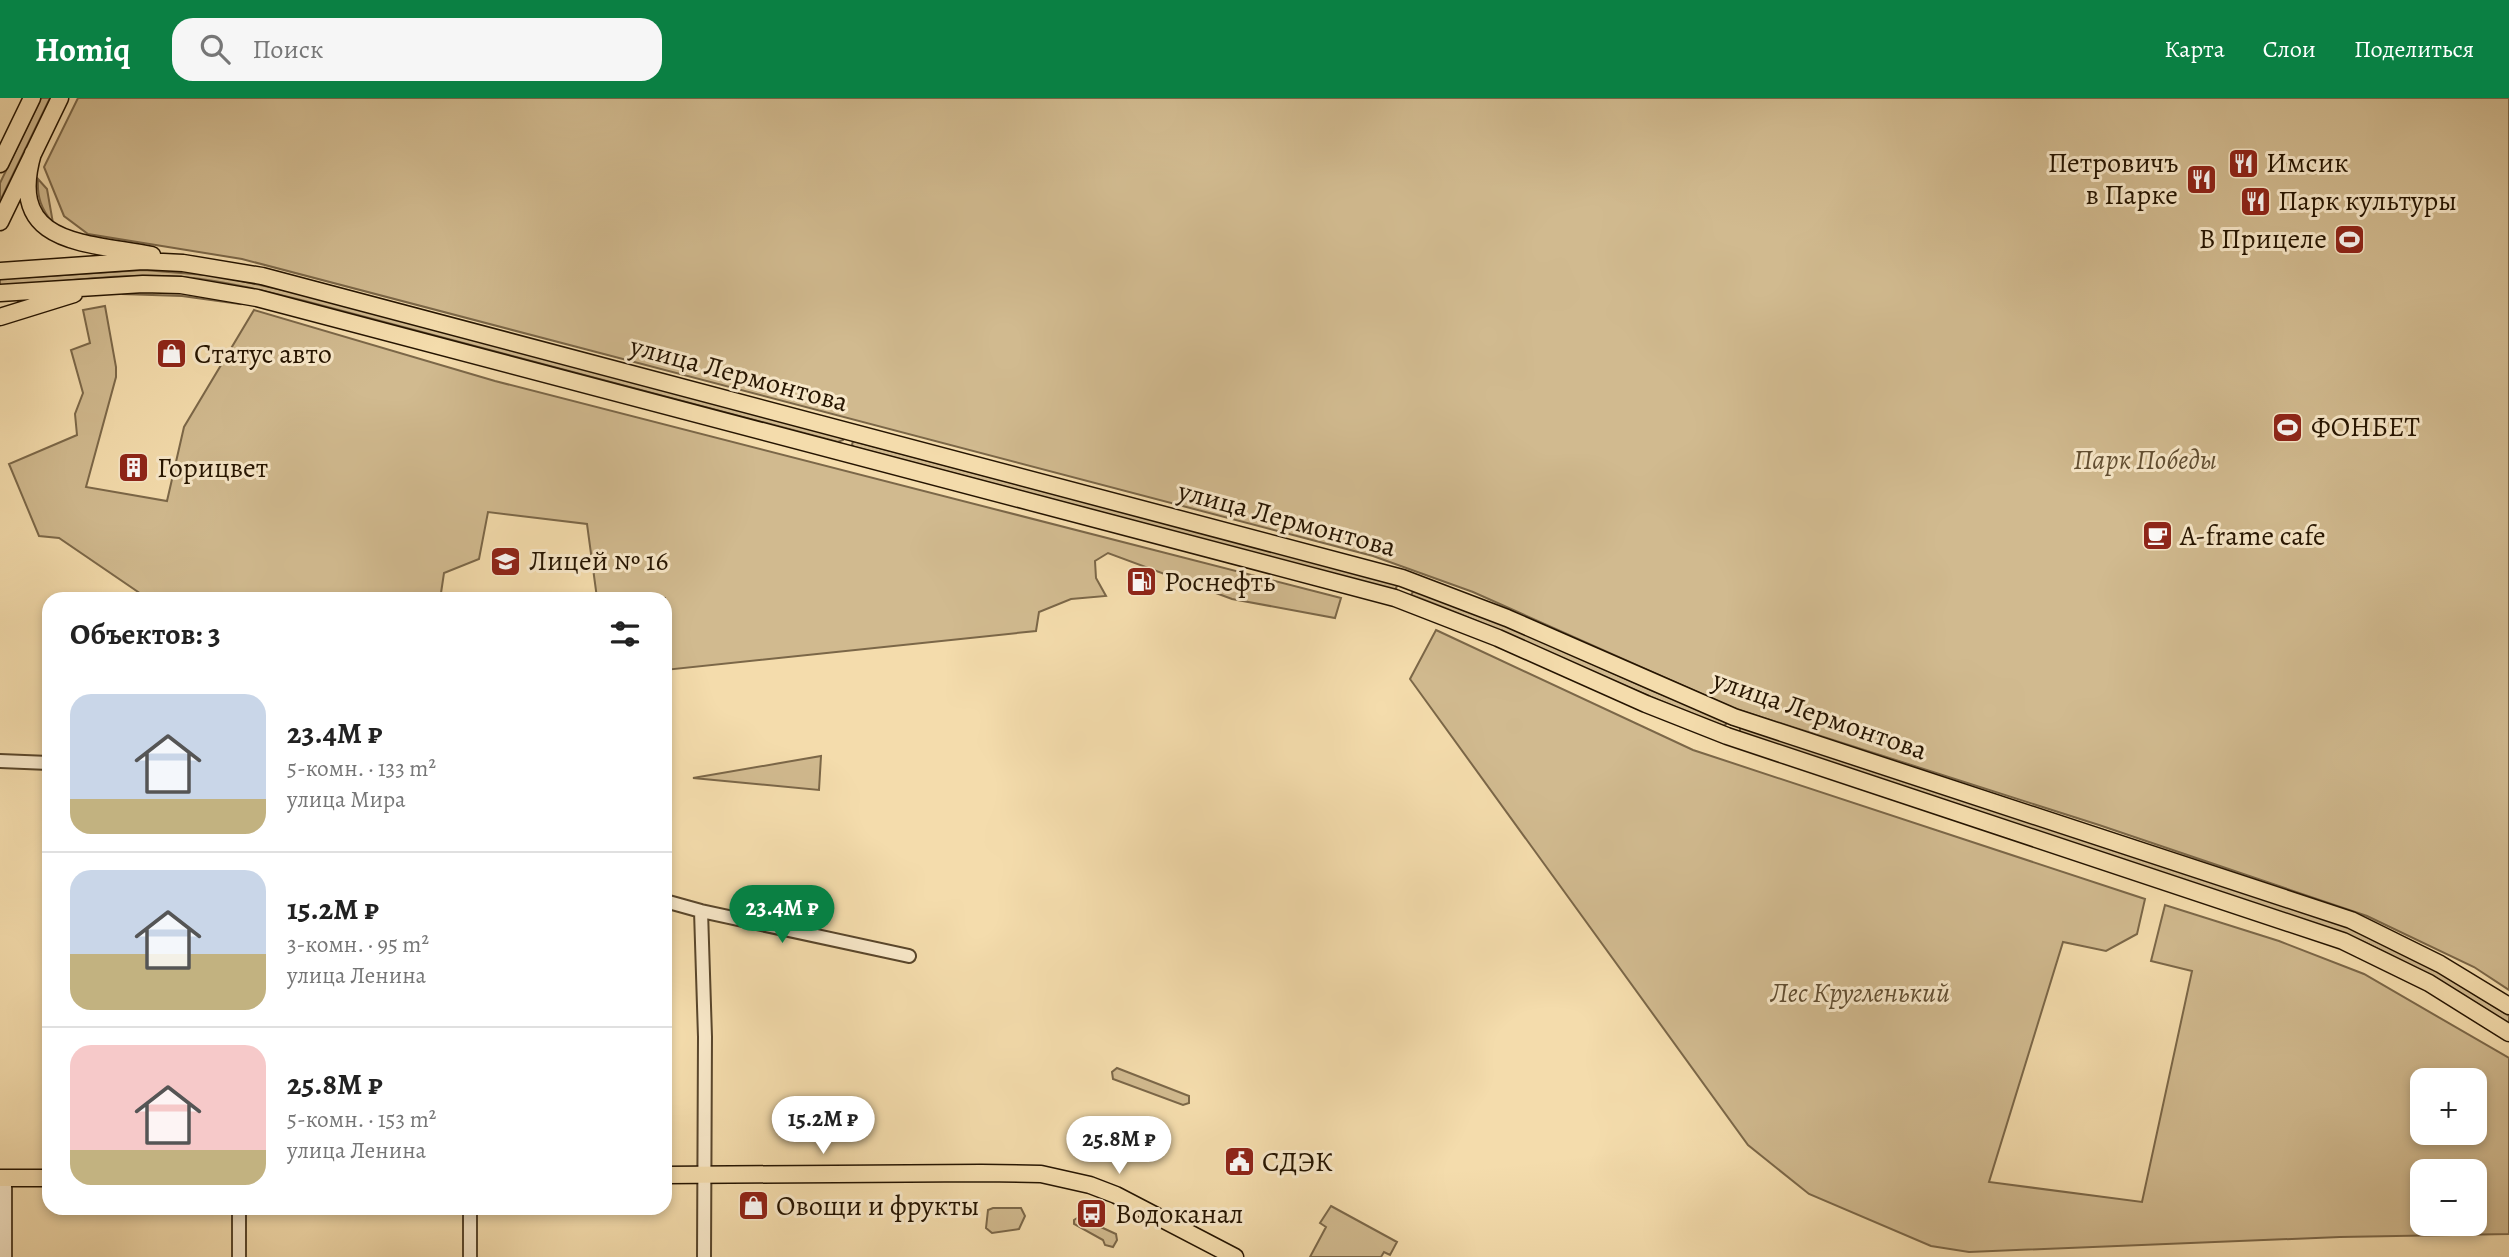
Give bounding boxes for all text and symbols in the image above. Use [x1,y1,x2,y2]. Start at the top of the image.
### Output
search box [172,18,662,81]
text: Homiq [35,27,130,72]
icon: search [196,30,234,68]
text: Поиск [252,32,323,67]
text: Карта [2164,33,2225,65]
text: Слои [2263,33,2316,65]
text: Поделиться [2354,33,2474,65]
place label: Петровичъ в Парке [2048,144,2178,214]
place label: Имсик [2266,144,2349,182]
restaurant icon: Имсик [2226,146,2260,180]
restaurant icon: Петровичъ в Парке [2184,162,2218,196]
place label: Парк культуры [2278,182,2457,220]
restaurant icon: Парк культуры [2238,184,2272,218]
place label: В Прицеле [2199,220,2327,258]
sports icon: В Прицеле [2333,222,2367,256]
street label: улица Лермонтова [625,326,852,421]
place label: Статус авто [194,335,332,373]
shop icon: Статус авто [154,337,188,371]
place label: ФОНБЕТ [2311,408,2420,446]
sports icon: ФОНБЕТ [2271,410,2305,444]
park label: Парк Победы [2073,441,2217,479]
place label: Горицвет [157,449,268,487]
building icon: Горицвет [117,451,151,485]
street label: улица Лермонтова [1173,471,1400,566]
place label: A-frame cafe [2179,517,2326,555]
cafe icon: A-frame cafe [2140,519,2174,553]
place label: Лицей № 16 [529,542,668,580]
school or university icon: Лицей № 16 [489,544,523,578]
place label: Роснефть [1164,563,1275,601]
fuel station icon: Роснефть [1124,565,1158,599]
text: Объектов: 3 [70,614,221,654]
icon: filters [606,615,644,653]
street label: улица Лермонтова [1707,660,1932,769]
text: 23.4M ₽ [287,713,382,753]
icon: home [126,722,210,806]
text: 5-комн. · 133 m² [287,753,436,784]
text: улица Мира [287,784,406,815]
pin: 23.4M ₽ [717,886,847,945]
text: 15.2M ₽ [287,889,379,929]
text: 23.4M ₽ [745,892,819,923]
icon: home [126,898,210,982]
text: 3-комн. · 95 m² [287,929,429,960]
text: улица Ленина [287,960,426,991]
park label: Лес Кругленький [1769,974,1950,1012]
text: 25.8M ₽ [287,1064,383,1104]
map controls [2410,1068,2487,1236]
button: + [2410,1068,2487,1145]
icon: home [126,1073,210,1157]
pin: 15.2M ₽ [758,1096,888,1156]
text: 15.2M ₽ [788,1103,858,1134]
text: 5-комн. · 153 m² [287,1104,436,1135]
pin: 25.8M ₽ [1054,1116,1184,1176]
text: 25.8M ₽ [1082,1123,1156,1154]
text: улица Ленина [287,1135,426,1166]
place label: СДЭК [1262,1143,1333,1181]
public building icon: СДЭК [1222,1145,1256,1179]
button: − [2410,1159,2487,1236]
place label: Овощи и фрукты [776,1187,979,1225]
shop icon: Овощи и фрукты [736,1189,770,1223]
place label: Водоканал [1115,1195,1244,1233]
bus stop icon: Водоканал [1075,1197,1109,1231]

